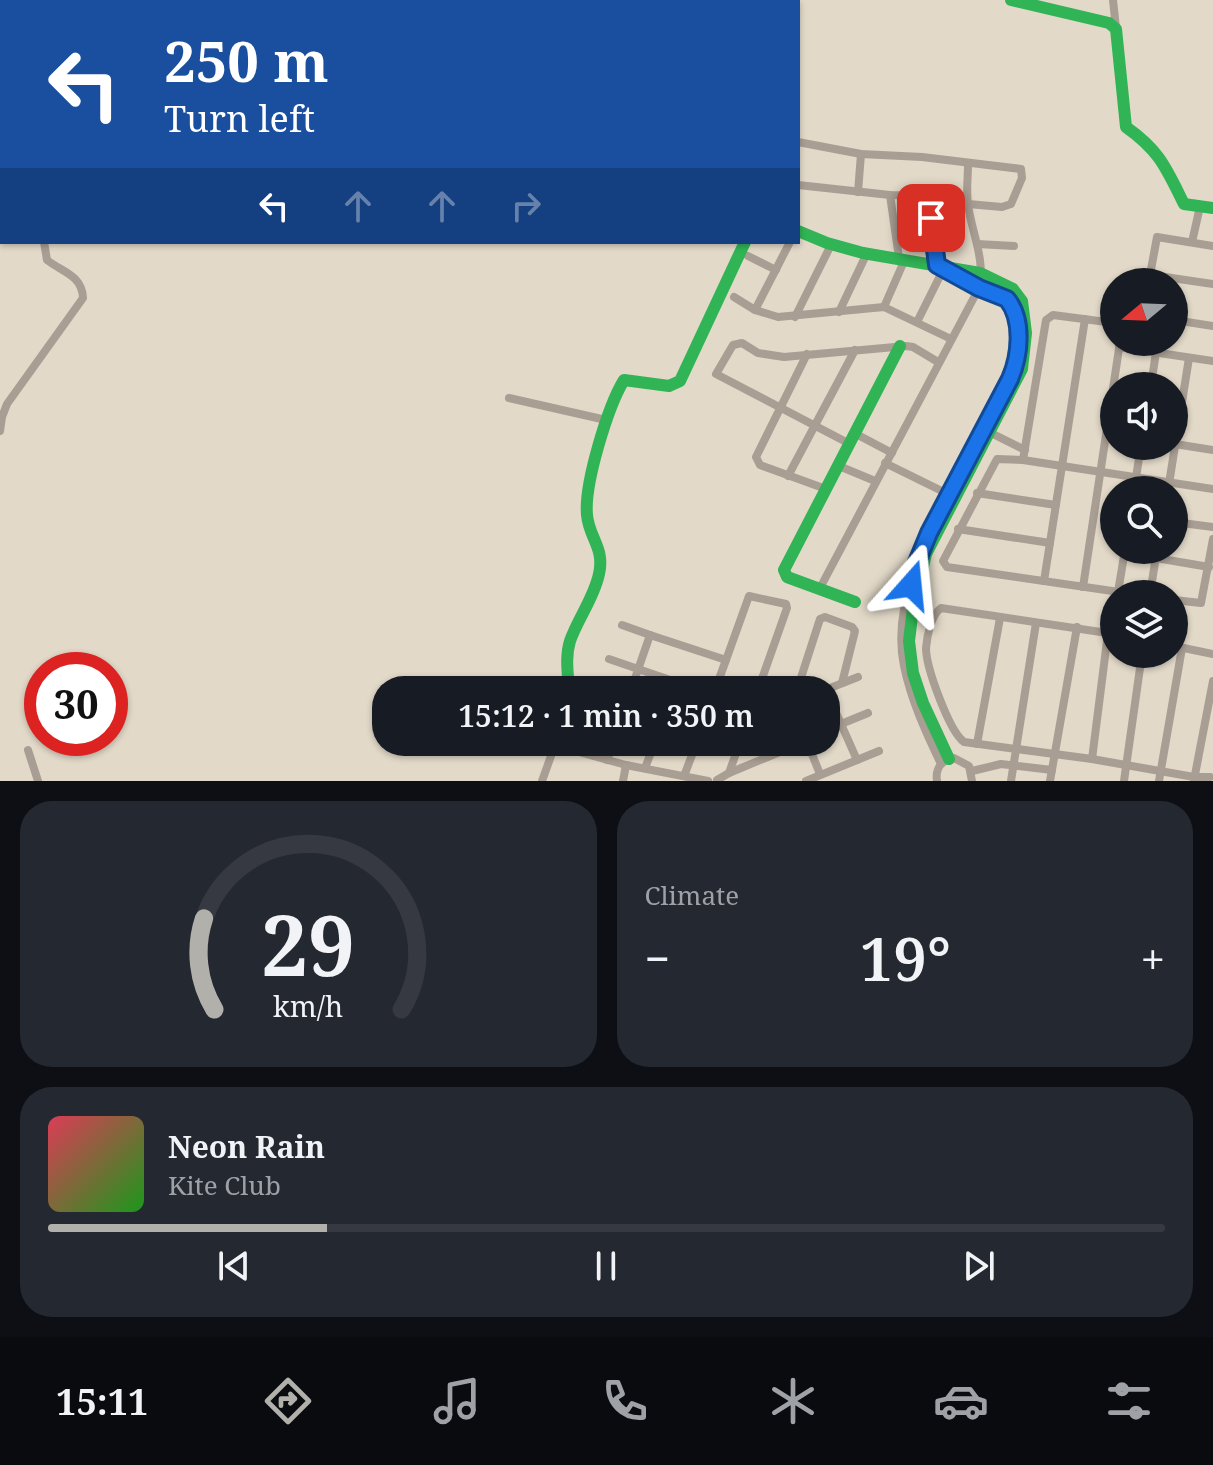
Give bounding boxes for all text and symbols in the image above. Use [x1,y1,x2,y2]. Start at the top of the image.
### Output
text: 250 m [164,22,329,98]
icon: left [32,32,136,136]
text: Turn left [164,94,315,143]
icon: left [252,184,296,228]
icon: ahead [336,184,380,228]
icon: ahead [420,184,464,228]
icon: right [504,184,548,228]
pin [897,184,965,252]
icon: arrive [909,196,953,240]
north arrow [1100,268,1188,356]
map controls [1100,268,1188,668]
button: sound [1100,372,1188,460]
button: search [1100,476,1188,564]
position arrow [869,543,953,627]
button: layers [1100,580,1188,668]
speed limit sign: 30 [24,652,128,756]
text: 15:12 · 1 min · 350 m [458,695,754,736]
text: Climate [645,877,739,913]
text: 29 [261,887,355,1000]
text: 19° [859,917,951,999]
text: − [645,928,670,988]
text: + [1140,928,1165,988]
text: km/h [273,986,343,1025]
text: Neon Rain [168,1126,325,1167]
text: Kite Club [168,1167,281,1203]
icon: previous [212,1244,256,1288]
icon: pause [584,1244,628,1288]
icon: next [957,1244,1001,1288]
icon: directions [260,1373,316,1429]
icon: music [429,1373,485,1429]
icon: phone [597,1373,653,1429]
icon: climate [765,1373,821,1429]
icon: car [933,1373,989,1429]
icon: filters [1101,1373,1157,1429]
text: 15:11 [56,1377,148,1426]

